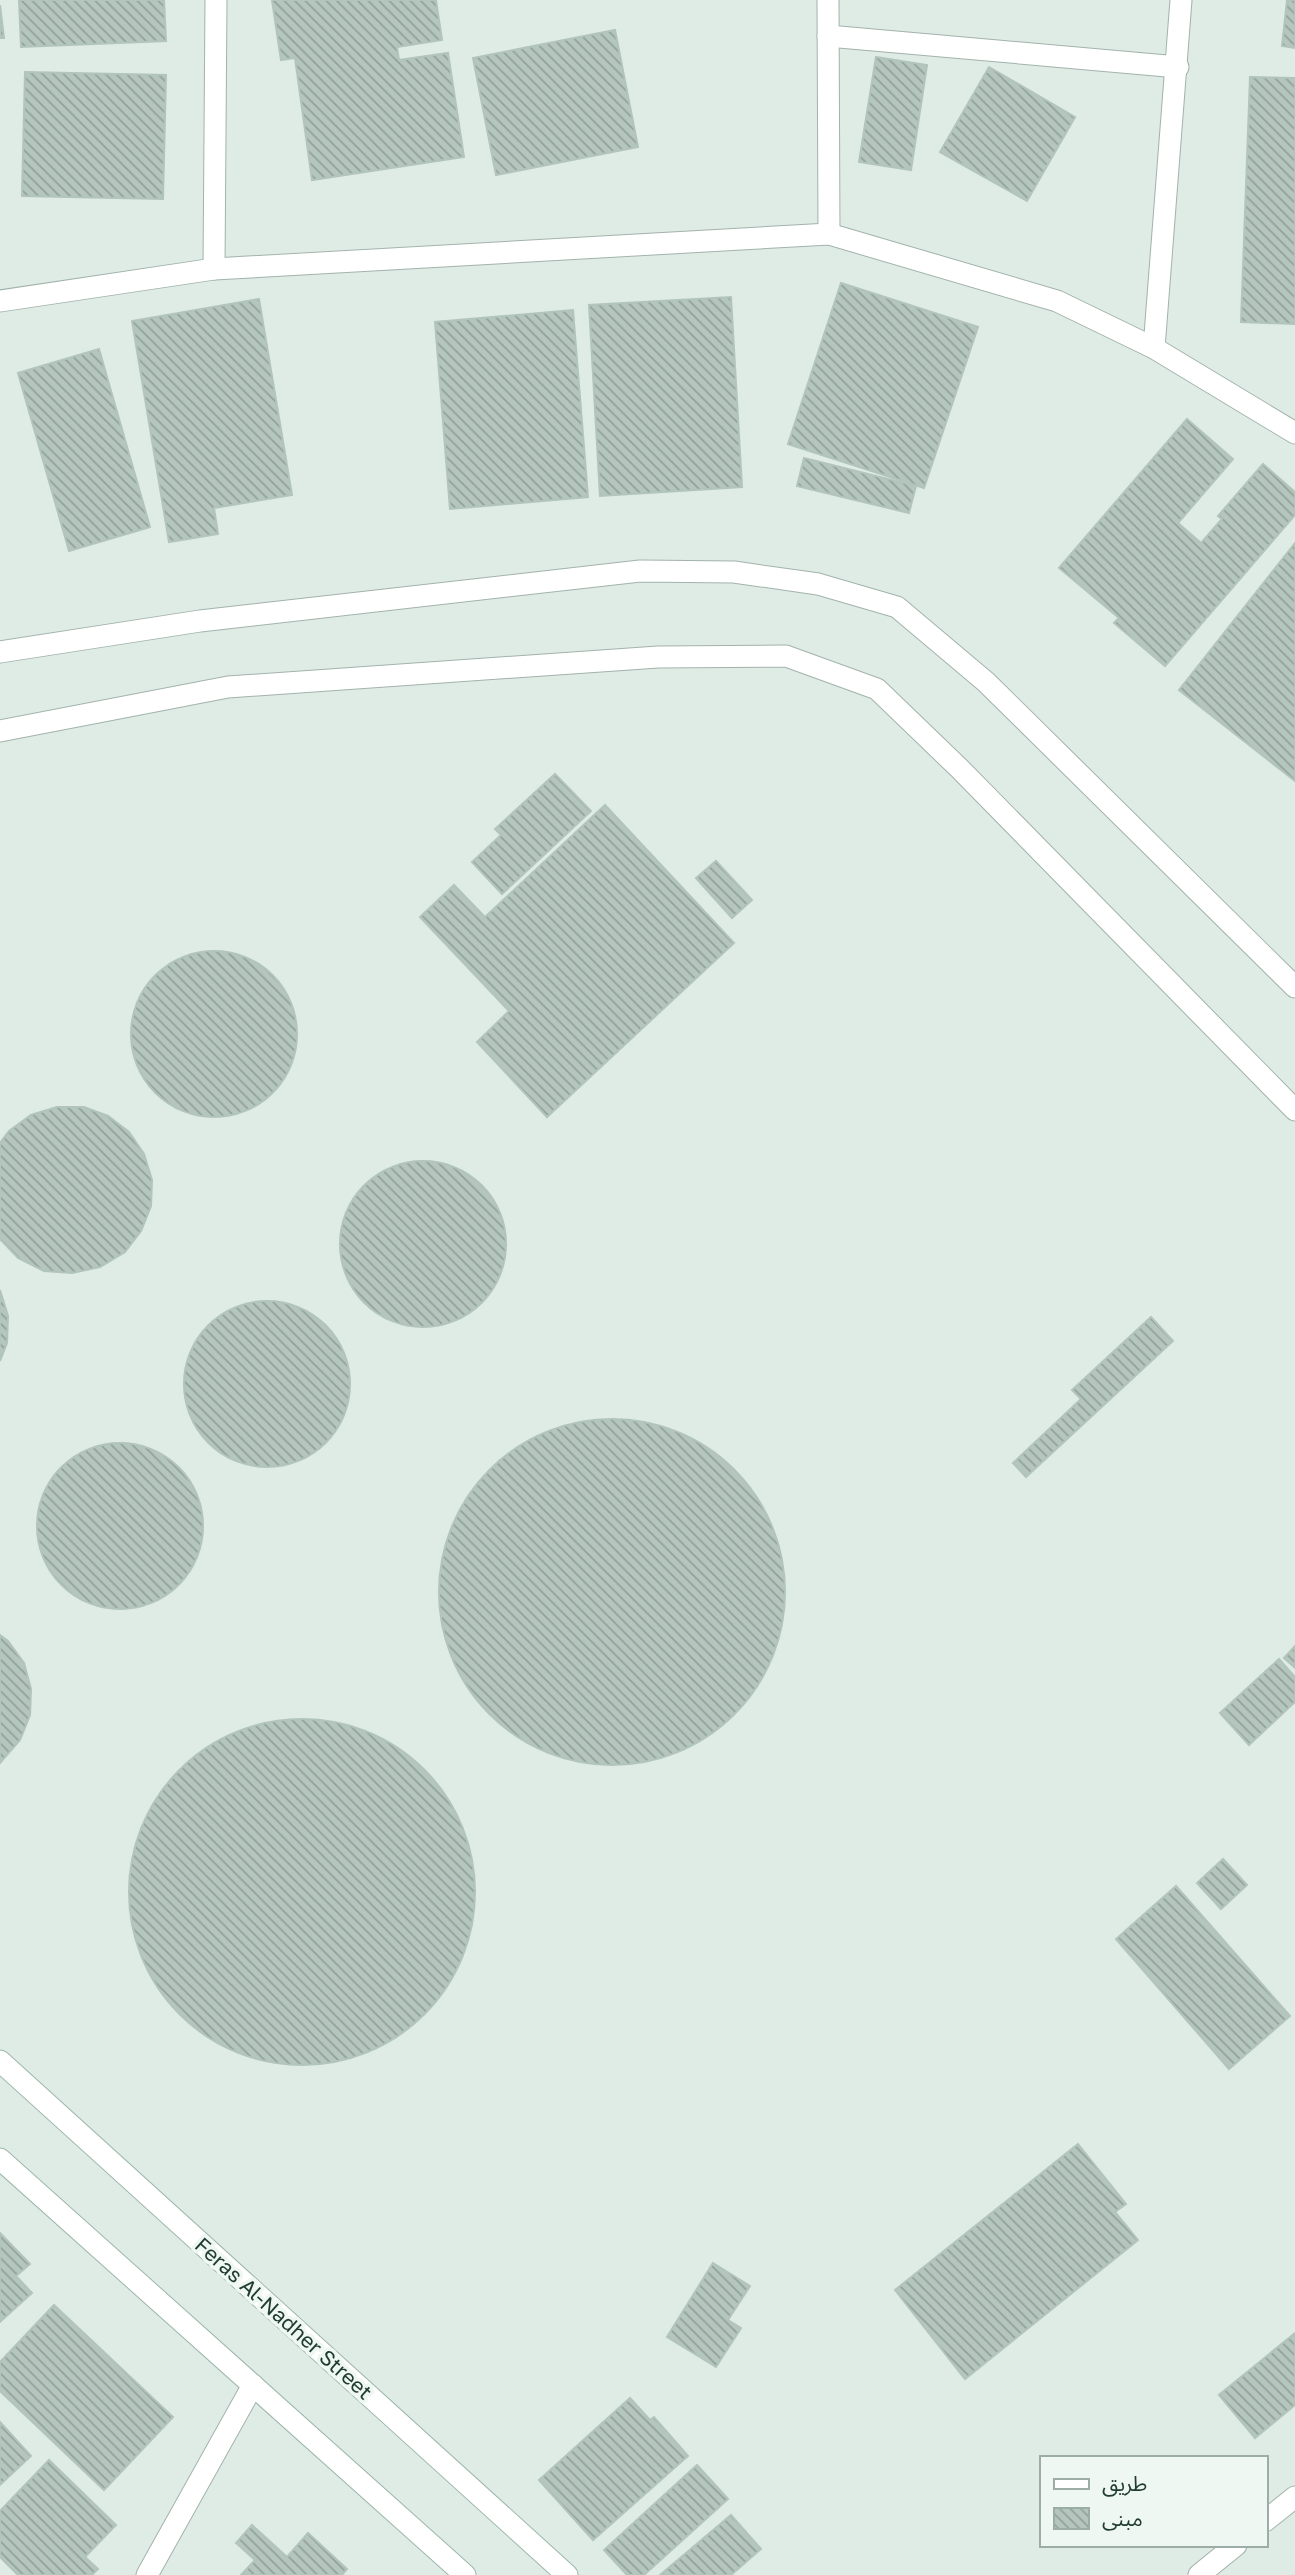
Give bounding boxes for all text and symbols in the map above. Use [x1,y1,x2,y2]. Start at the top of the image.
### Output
street label: Feras Al-Nadher Street [190,2232,378,2404]
legend [1040,2456,1267,2547]
text: طريق [1102,2470,1147,2497]
text: مبنى [1102,2505,1143,2531]

